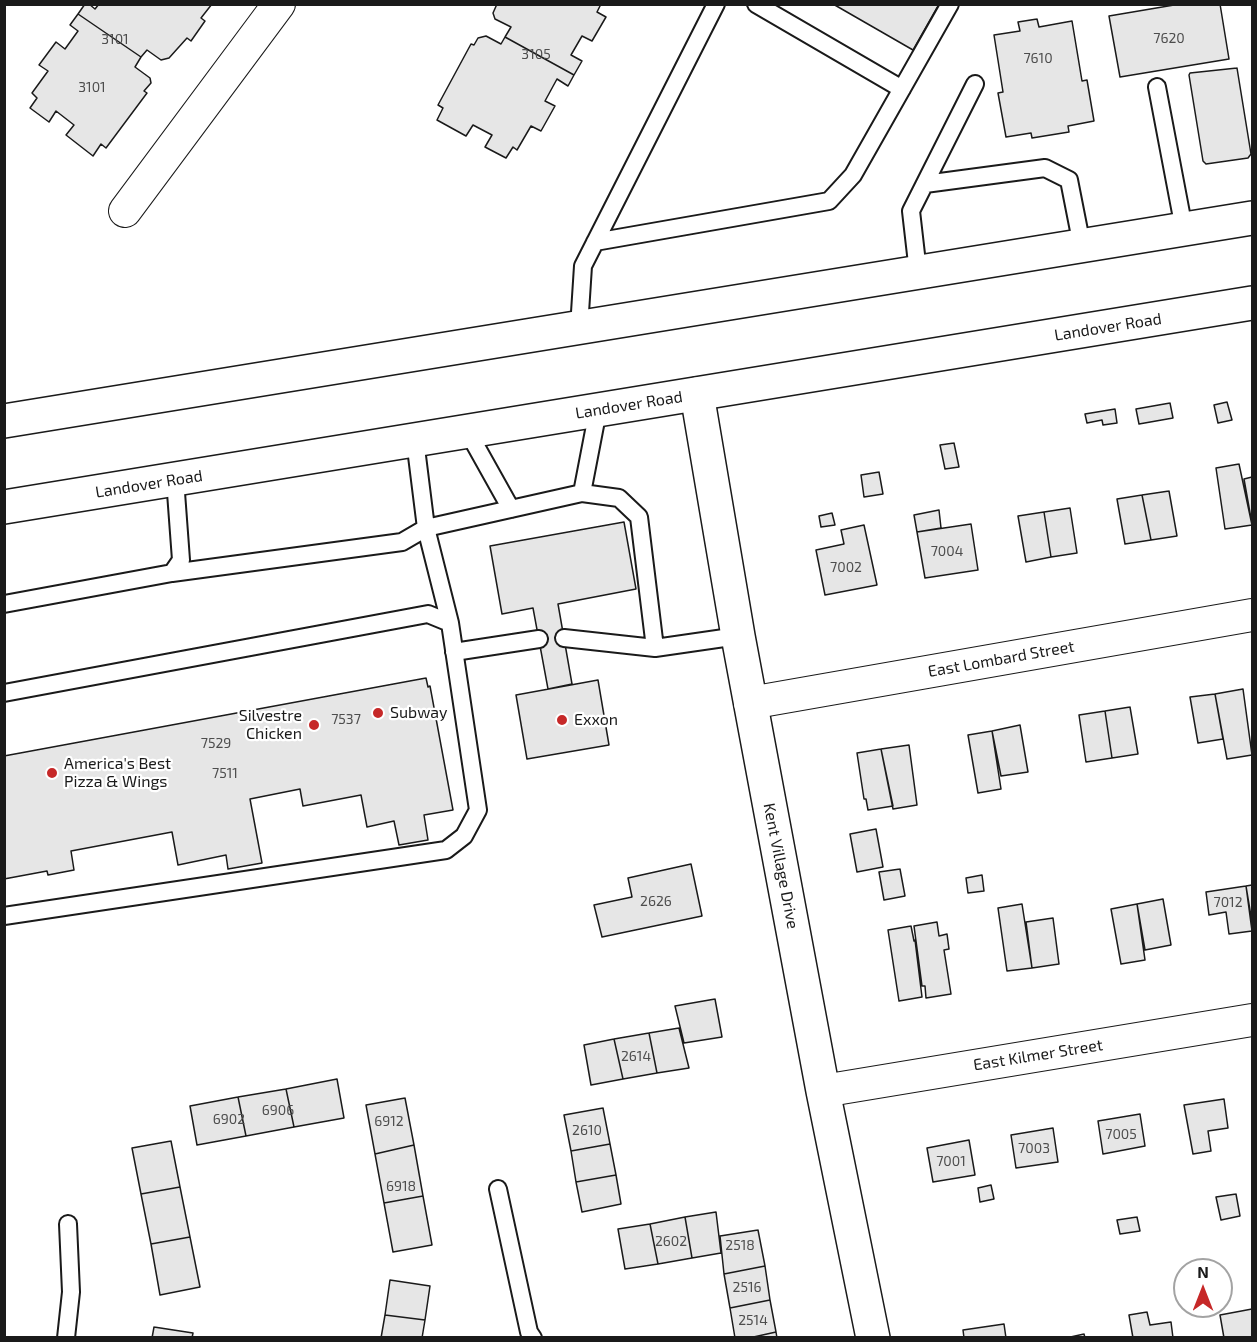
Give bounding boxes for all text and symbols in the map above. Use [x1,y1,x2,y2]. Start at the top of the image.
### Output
house number: 7620 [1153,30,1185,46]
house number: 3101 [101,31,129,47]
house number: 3105 [521,46,551,62]
house number: 7610 [1023,50,1053,66]
house number: 3101 [78,79,106,95]
street label: Landover Road [1053,309,1163,345]
street label: Landover Road [574,387,684,423]
street label: Landover Road [94,466,204,502]
house number: 7004 [931,543,963,559]
house number: 7002 [830,559,862,575]
street label: East Lombard Street [926,637,1076,681]
place label: Subway [390,703,448,723]
place label: Silvestre Chicken [239,706,302,744]
marker: Subway [371,706,385,720]
place label: Exxon [574,710,618,730]
house number: 7537 [331,711,361,727]
marker: Exxon [555,713,569,727]
marker: Silvestre Chicken [307,718,321,732]
house number: 7529 [201,735,231,751]
place label: America's Best Pizza & Wings [64,754,171,792]
house number: 7511 [212,765,238,781]
marker: America's Best Pizza & Wings [45,766,59,780]
street label: Kent Village Drive [759,801,803,931]
house number: 2626 [640,893,672,909]
house number: 7012 [1213,894,1243,910]
street label: East Kilmer Street [972,1035,1104,1075]
house number: 2614 [621,1048,651,1064]
house number: 6906 [262,1102,294,1118]
house number: 6902 [213,1111,245,1127]
house number: 6912 [374,1113,404,1129]
house number: 2610 [572,1122,602,1138]
house number: 7005 [1105,1126,1137,1142]
house number: 7003 [1018,1140,1050,1156]
house number: 7001 [936,1153,966,1169]
house number: 6918 [386,1178,416,1194]
house number: 2602 [655,1233,687,1249]
house number: 2518 [725,1237,755,1253]
north arrow [1173,1258,1233,1318]
text: N [1197,1262,1209,1281]
house number: 2516 [733,1279,761,1295]
house number: 2514 [738,1312,768,1328]

